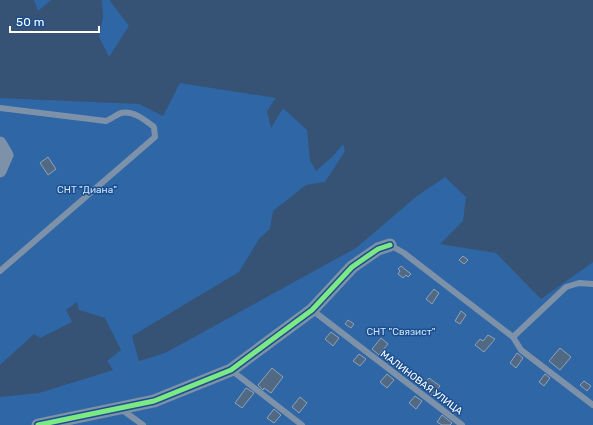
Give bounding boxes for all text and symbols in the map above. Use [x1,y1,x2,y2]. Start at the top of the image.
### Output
scale bar [10,8,99,34]
text: 50 m [16,15,44,29]
park label: СНТ "Диана" [57,184,117,196]
park label: СНТ "Связист" [366,326,436,338]
street label: МАЛИНОВАЯ УЛИЦА [378,348,465,418]

